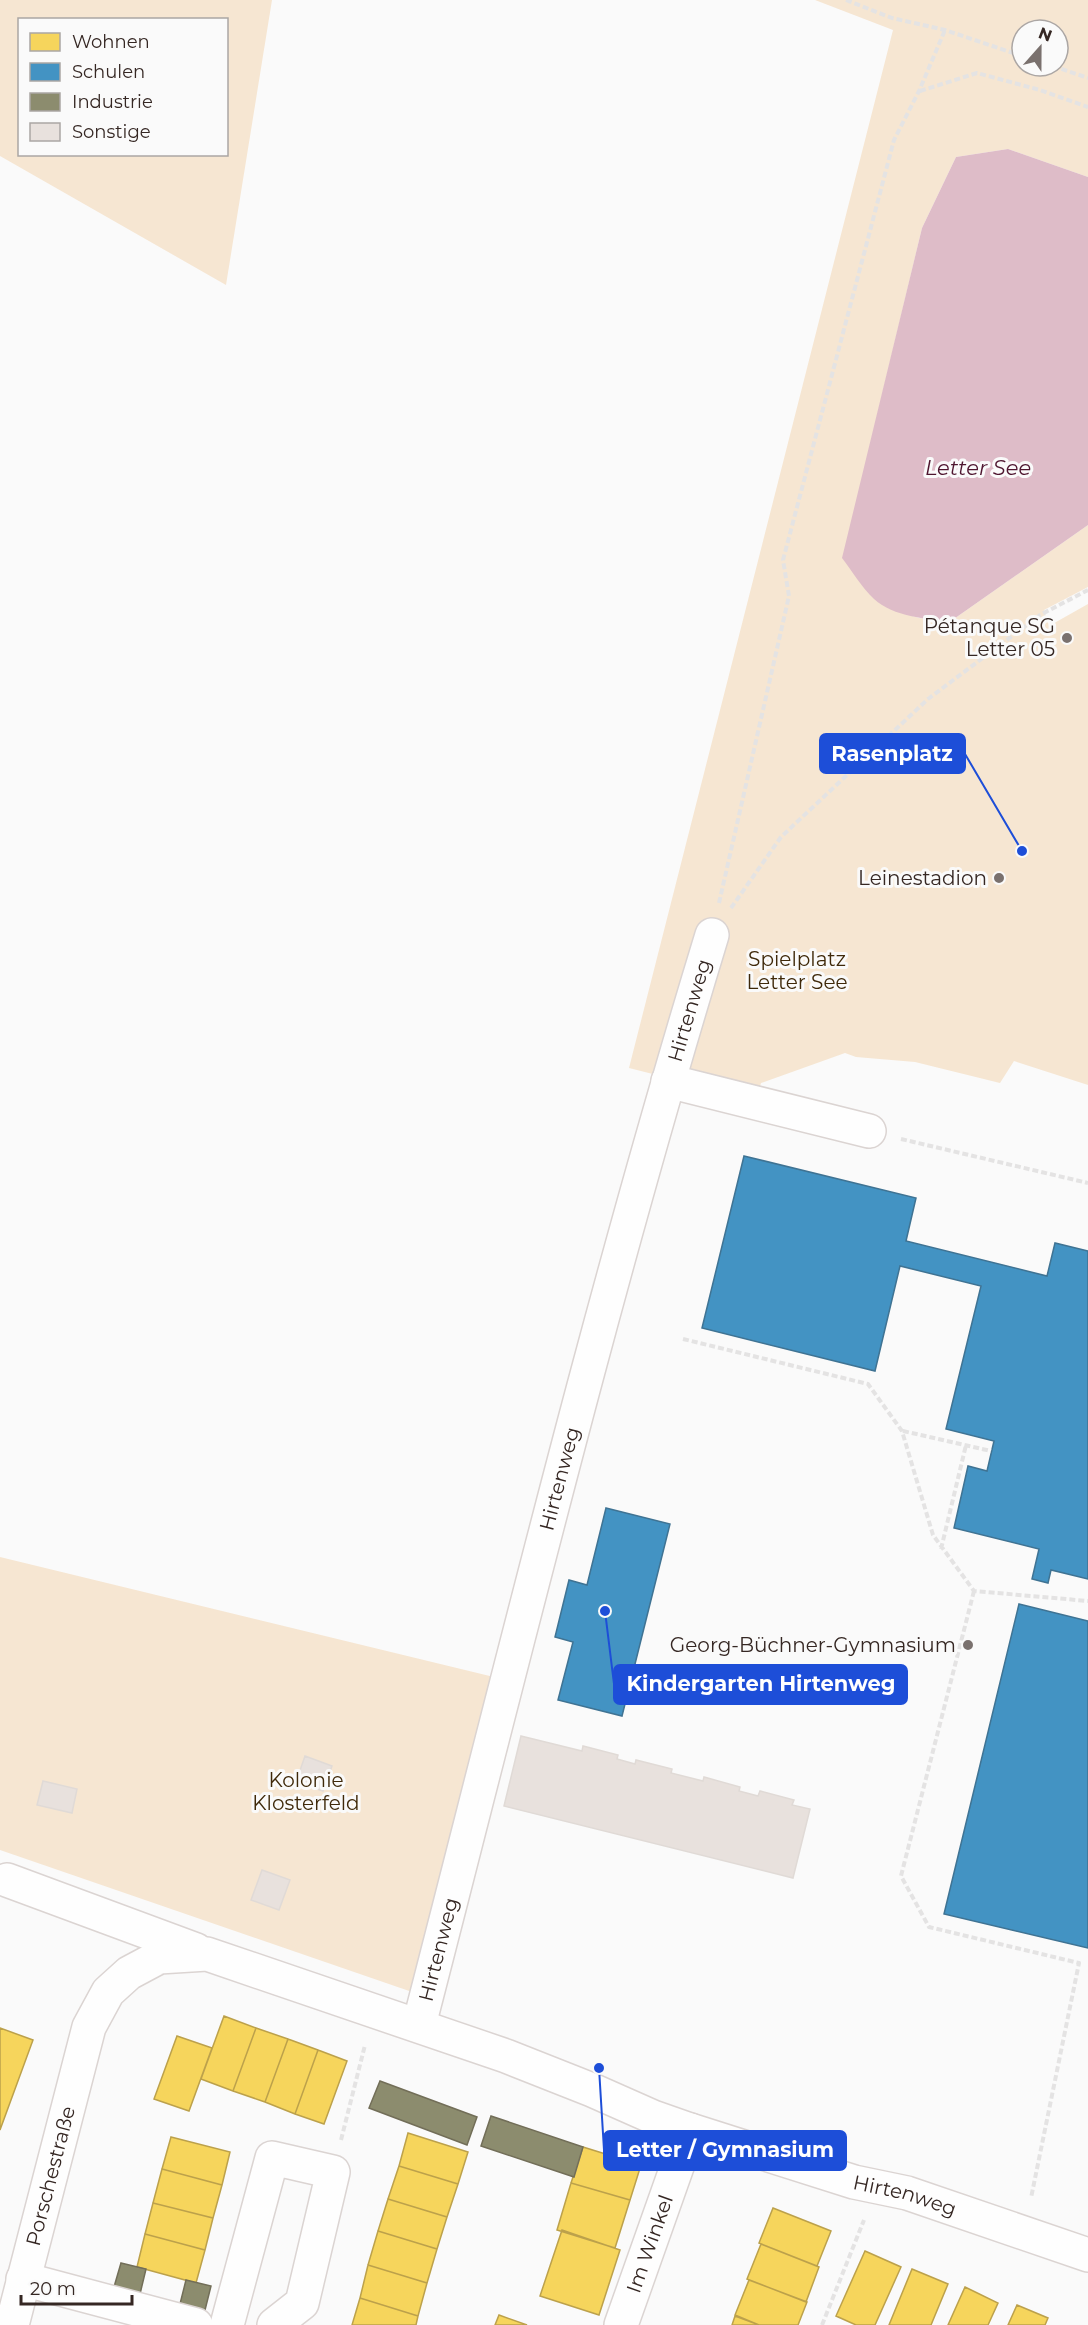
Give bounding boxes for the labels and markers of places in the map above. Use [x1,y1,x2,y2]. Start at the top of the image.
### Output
place label: Pétanque SG Letter 05 [924,614,1055,661]
marker: Pétanque SG Letter 05 [1060,631,1074,645]
callout: Rasenplatz [820,734,965,773]
place label: Leinestadion [858,866,987,890]
marker: Leinestadion [992,871,1006,885]
place label: Georg-Büchner-Gymnasium [670,1633,956,1657]
marker: Georg-Büchner-Gymnasium [961,1638,975,1652]
callout: Kindergarten Hirtenweg [614,1665,907,1704]
callout: Letter / Gymnasium [604,2131,846,2170]

